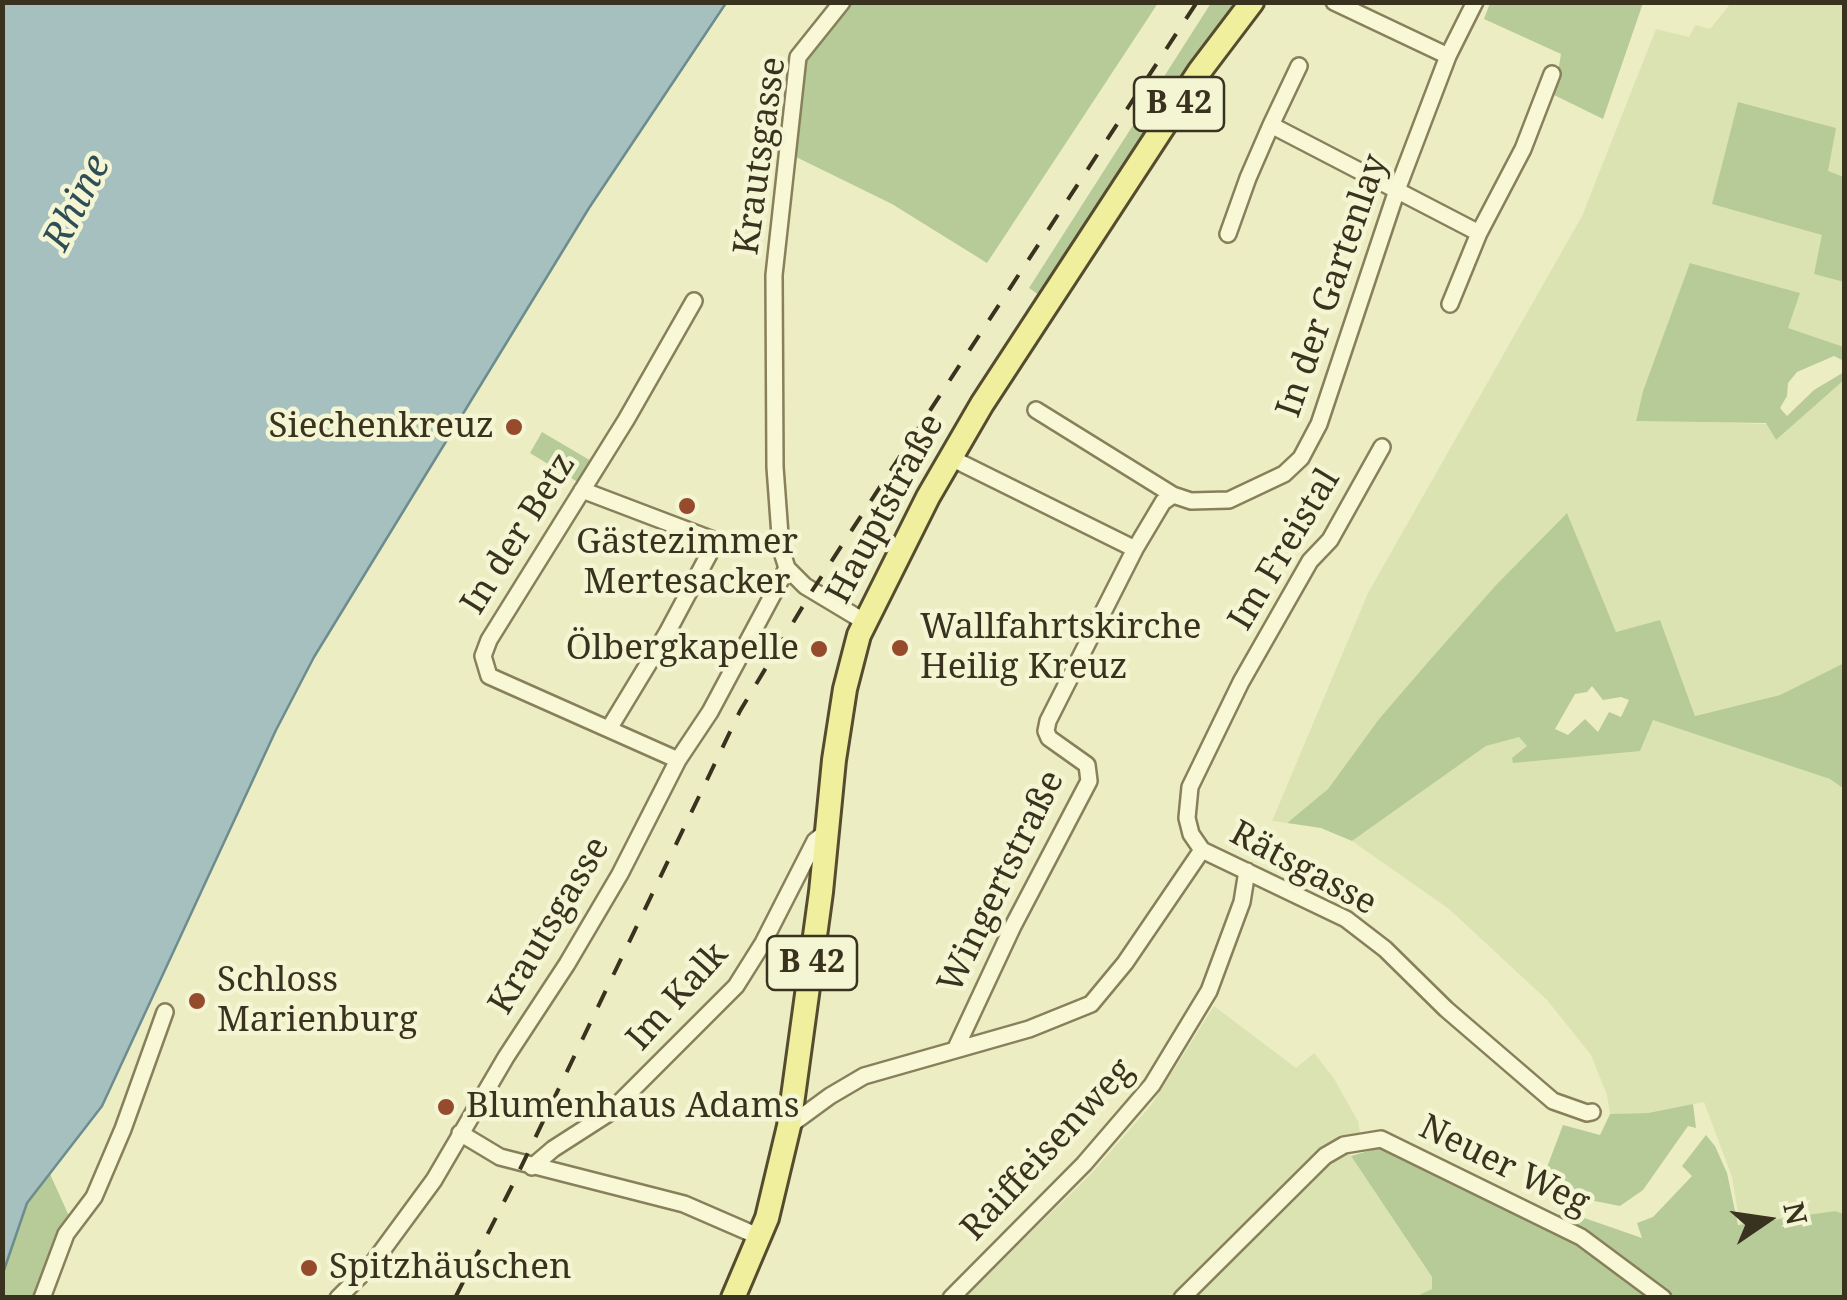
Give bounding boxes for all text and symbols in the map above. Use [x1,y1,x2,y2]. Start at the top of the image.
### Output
street label: Krautsgasse [726,54,796,258]
road number: B 42 [1134,77,1224,131]
water label: Rhine [35,148,121,258]
street label: In der Gartenlay [1268,149,1398,423]
place label: Siechenkreuz [268,406,494,448]
street label: Hauptstraße [819,407,953,611]
marker: Siechenkreuz [503,416,525,438]
street label: In der Betz [453,446,585,622]
street label: Im Freistal [1220,462,1350,638]
marker: Gästezimmer Mertesacker [676,495,698,517]
place label: Gästezimmer Mertesacker [576,522,798,604]
place label: Wallfahrtskirche Heilig Kreuz [920,607,1201,689]
place label: Ölbergkapelle [566,628,799,670]
marker: Wallfahrtskirche Heilig Kreuz [889,637,911,659]
marker: Ölbergkapelle [808,638,830,660]
street label: Wingertstraße [930,764,1074,1000]
street label: Rätsgasse [1223,813,1383,925]
street label: Krautsgasse [481,830,619,1022]
street label: Im Kalk [619,934,737,1060]
road number: B 42 [767,936,857,990]
place label: Schloss Marienburg [217,960,418,1042]
marker: Schloss Marienburg [186,990,208,1012]
street label: Raiffeisenweg [953,1050,1143,1250]
place label: Blumenhaus Adams [466,1086,799,1128]
marker: Blumenhaus Adams [435,1096,457,1118]
street label: Neuer Weg [1412,1107,1596,1225]
north arrow [1717,1170,1817,1270]
text: N [1775,1198,1817,1228]
place label: Spitzhäuschen [329,1247,572,1289]
marker: Spitzhäuschen [298,1257,320,1279]

